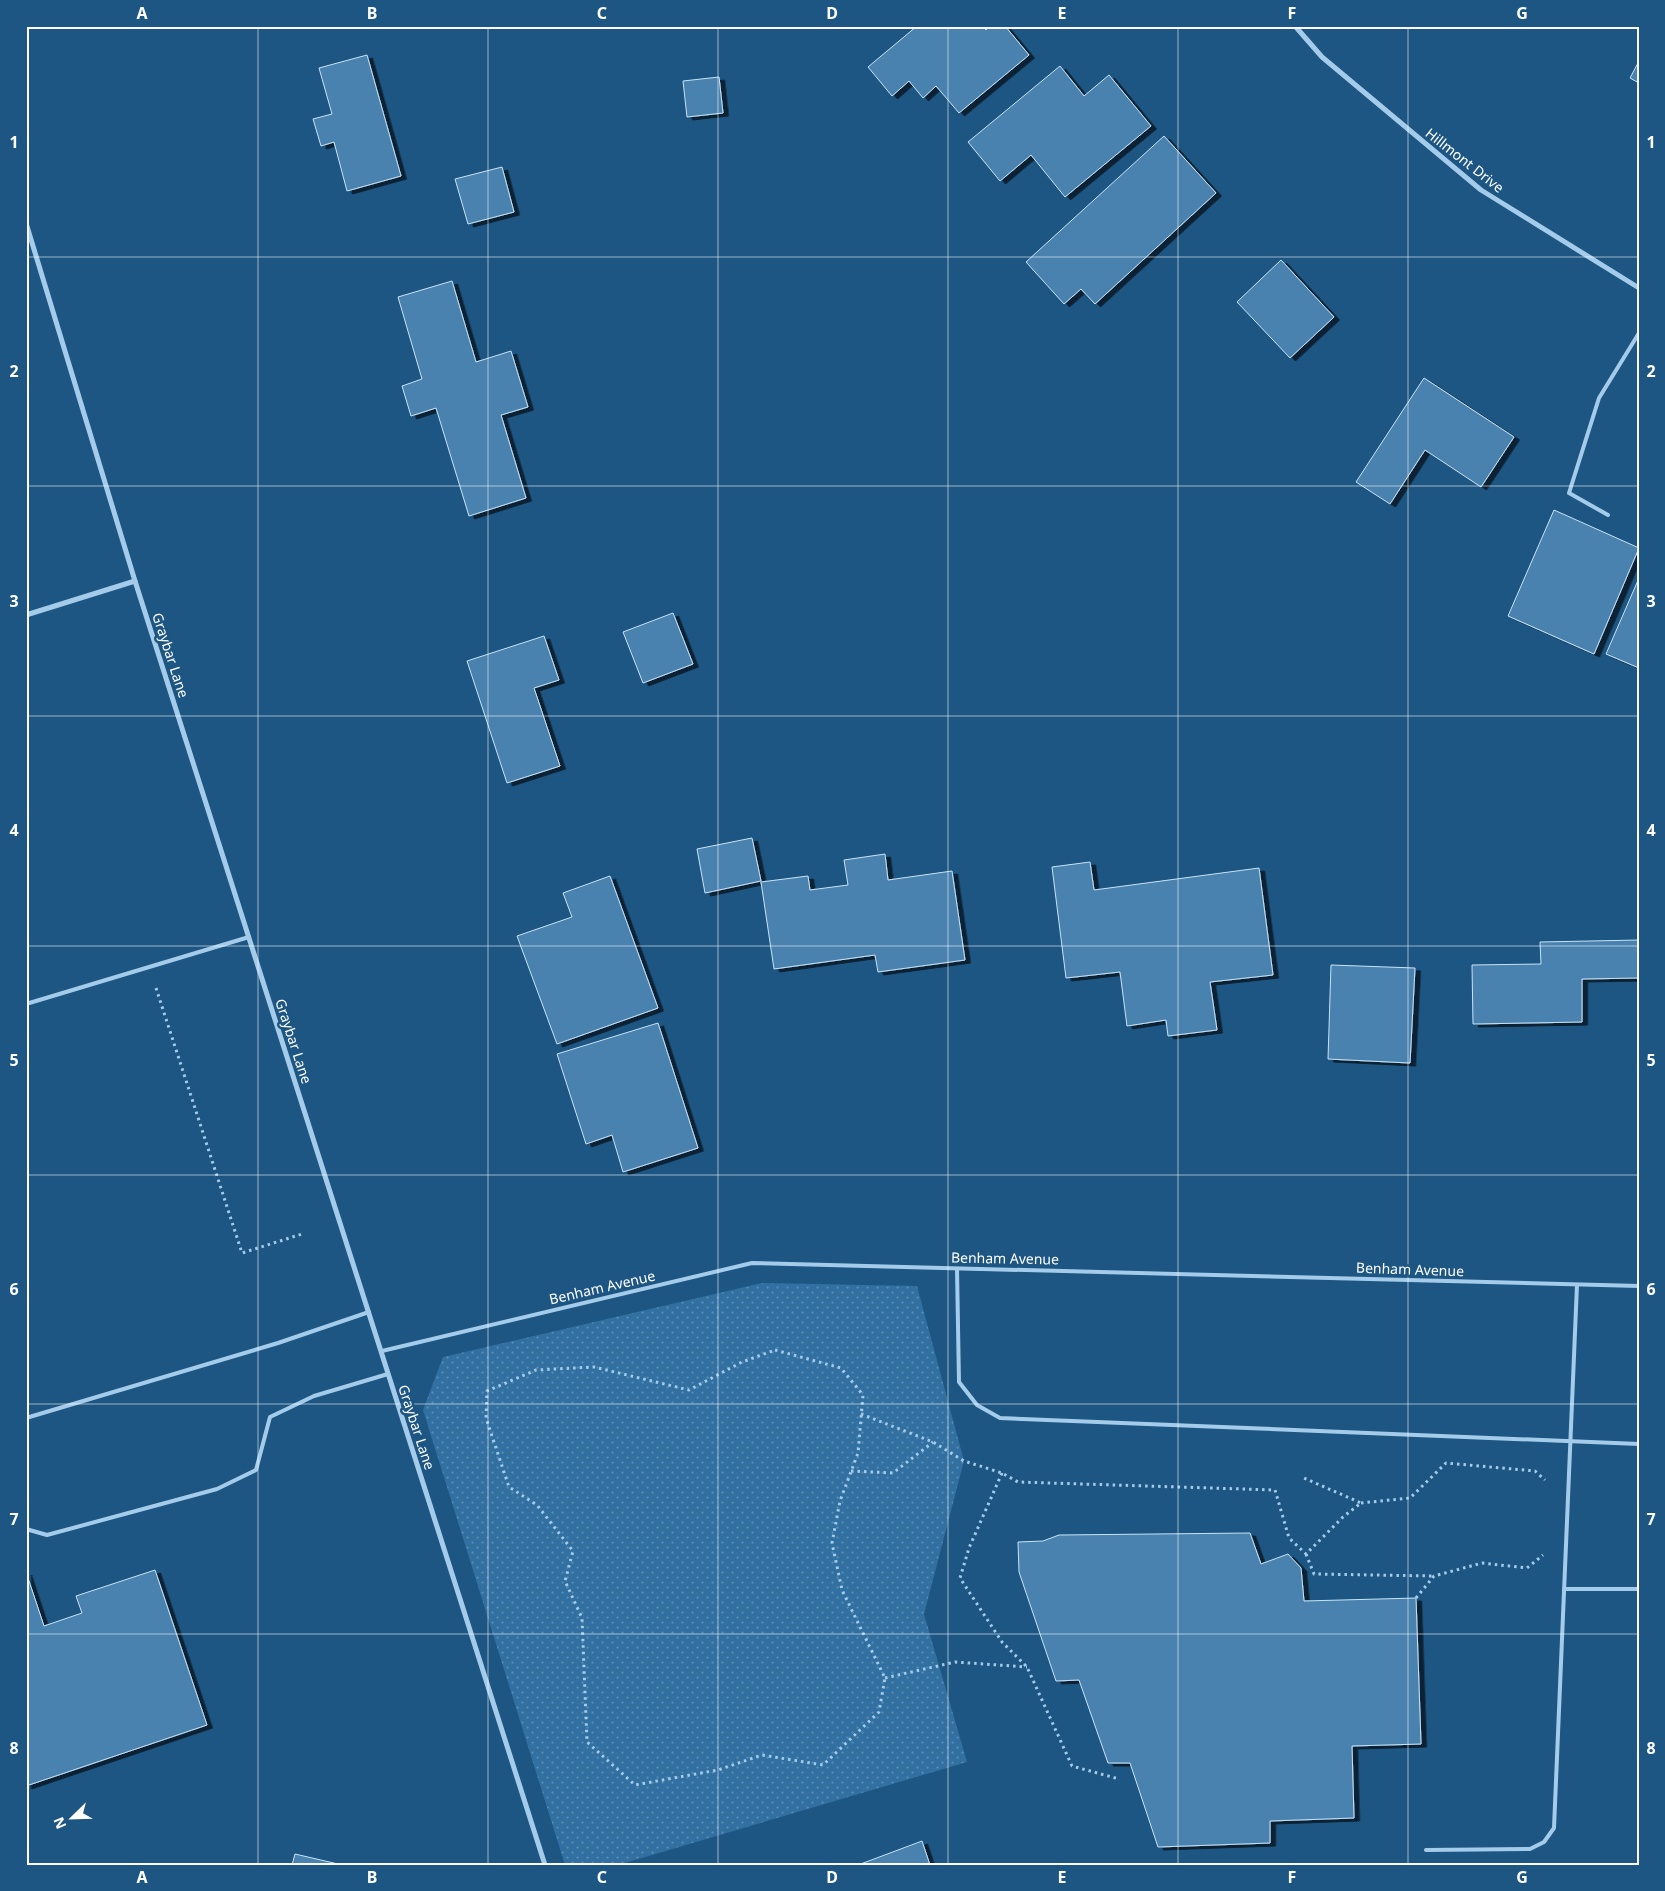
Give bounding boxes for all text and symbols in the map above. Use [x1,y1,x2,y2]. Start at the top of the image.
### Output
text: A [136,2,148,24]
text: B [367,2,377,24]
text: C [597,2,607,24]
text: D [826,2,838,24]
text: E [1058,2,1067,24]
text: F [1288,2,1296,24]
text: G [1516,2,1528,24]
street label: Hillmont Drive [1422,123,1508,197]
text: 1 [9,131,19,153]
text: 1 [1646,131,1656,153]
text: 2 [9,360,19,382]
text: 2 [1646,360,1656,382]
text: 3 [9,590,19,612]
text: 3 [1646,590,1656,612]
street label: Graybar Lane [148,610,194,700]
text: 4 [9,819,19,841]
text: 4 [1646,819,1656,841]
street label: Graybar Lane [271,996,317,1086]
text: 5 [9,1049,19,1071]
text: 5 [1646,1049,1656,1071]
street label: Benham Avenue [951,1248,1059,1268]
street label: Benham Avenue [1356,1258,1464,1280]
street label: Benham Avenue [547,1266,657,1308]
text: 6 [9,1278,19,1300]
text: 6 [1646,1278,1656,1300]
street label: Graybar Lane [394,1382,440,1472]
text: 7 [9,1508,19,1530]
text: 7 [1646,1508,1656,1530]
text: 8 [9,1737,19,1759]
text: 8 [1646,1737,1656,1759]
north arrow [48,1794,98,1844]
text: N [49,1814,71,1832]
text: A [136,1866,148,1888]
text: B [367,1866,377,1888]
text: C [597,1866,607,1888]
text: D [826,1866,838,1888]
text: E [1058,1866,1067,1888]
text: F [1288,1866,1296,1888]
text: G [1516,1866,1528,1888]

